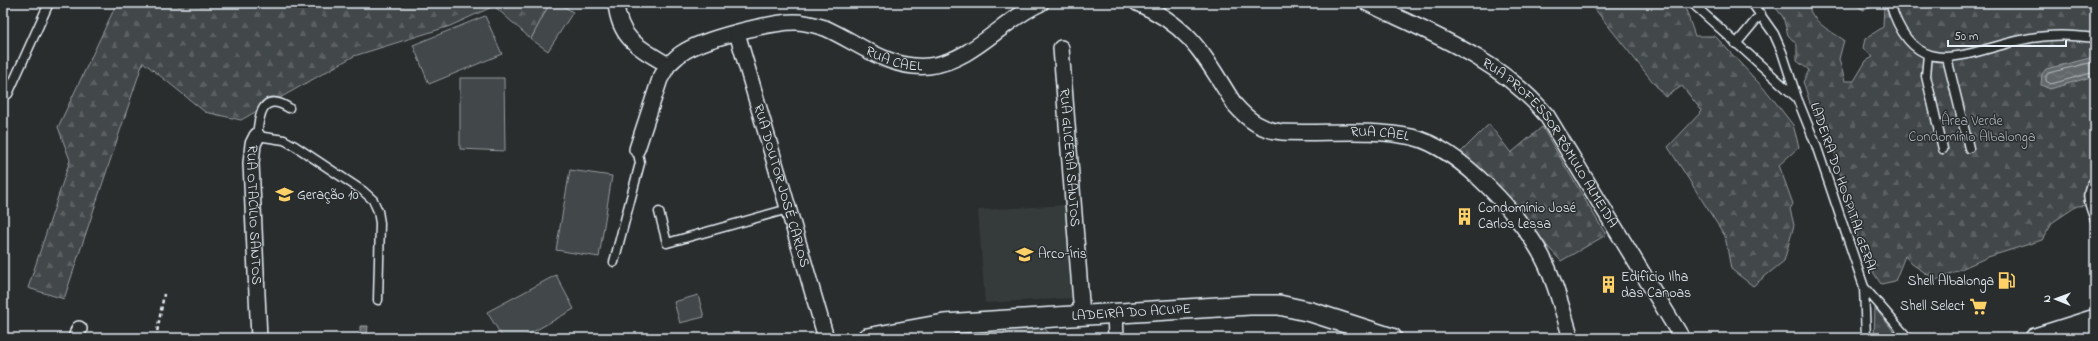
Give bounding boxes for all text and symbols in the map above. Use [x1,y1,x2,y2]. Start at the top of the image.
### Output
scale bar [1948,22,2066,48]
text: 50 m [1954,28,1978,46]
street label: RUA CAEL [862,41,923,77]
street label: RUA PROFESSOR RÔMULO ALMEIDA [1478,53,1623,232]
street label: RUA GLICÉRIA SANTOS [1054,88,1086,228]
street label: LADEIRA DO HOSPITAL GERAL [1804,100,1882,277]
street label: RUA DOUTOR JOSÉ CARLOS [748,101,815,270]
park label: Área Verde Condomínio Albalonga [1909,110,2035,149]
street label: RUA CAEL [1351,121,1412,147]
street label: RUA OTACÍLIO SANTOS [240,144,267,285]
school or university icon: Geração 10 [274,185,294,205]
place label: Geração 10 [297,185,359,206]
place label: Condomínio José Carlos Lessa [1478,198,1577,235]
building icon: Condomínio José Carlos Lessa [1455,206,1475,226]
school or university icon: Arco-Íris [1015,244,1035,264]
place label: Arco-Íris [1038,244,1087,265]
place label: Edifício Ilha das Canoas [1621,267,1691,304]
place label: Shell Albalonga [1908,271,1994,293]
fuel station icon: Shell Albalonga [1997,271,2017,291]
building icon: Edifício Ilha das Canoas [1598,275,1618,295]
north arrow [2036,279,2076,319]
text: N [2039,295,2055,303]
place label: Shell Select [1900,296,1965,317]
supermarket icon: Shell Select [1968,296,1988,316]
street label: LADEIRA DO ACUPE [1071,298,1192,327]

